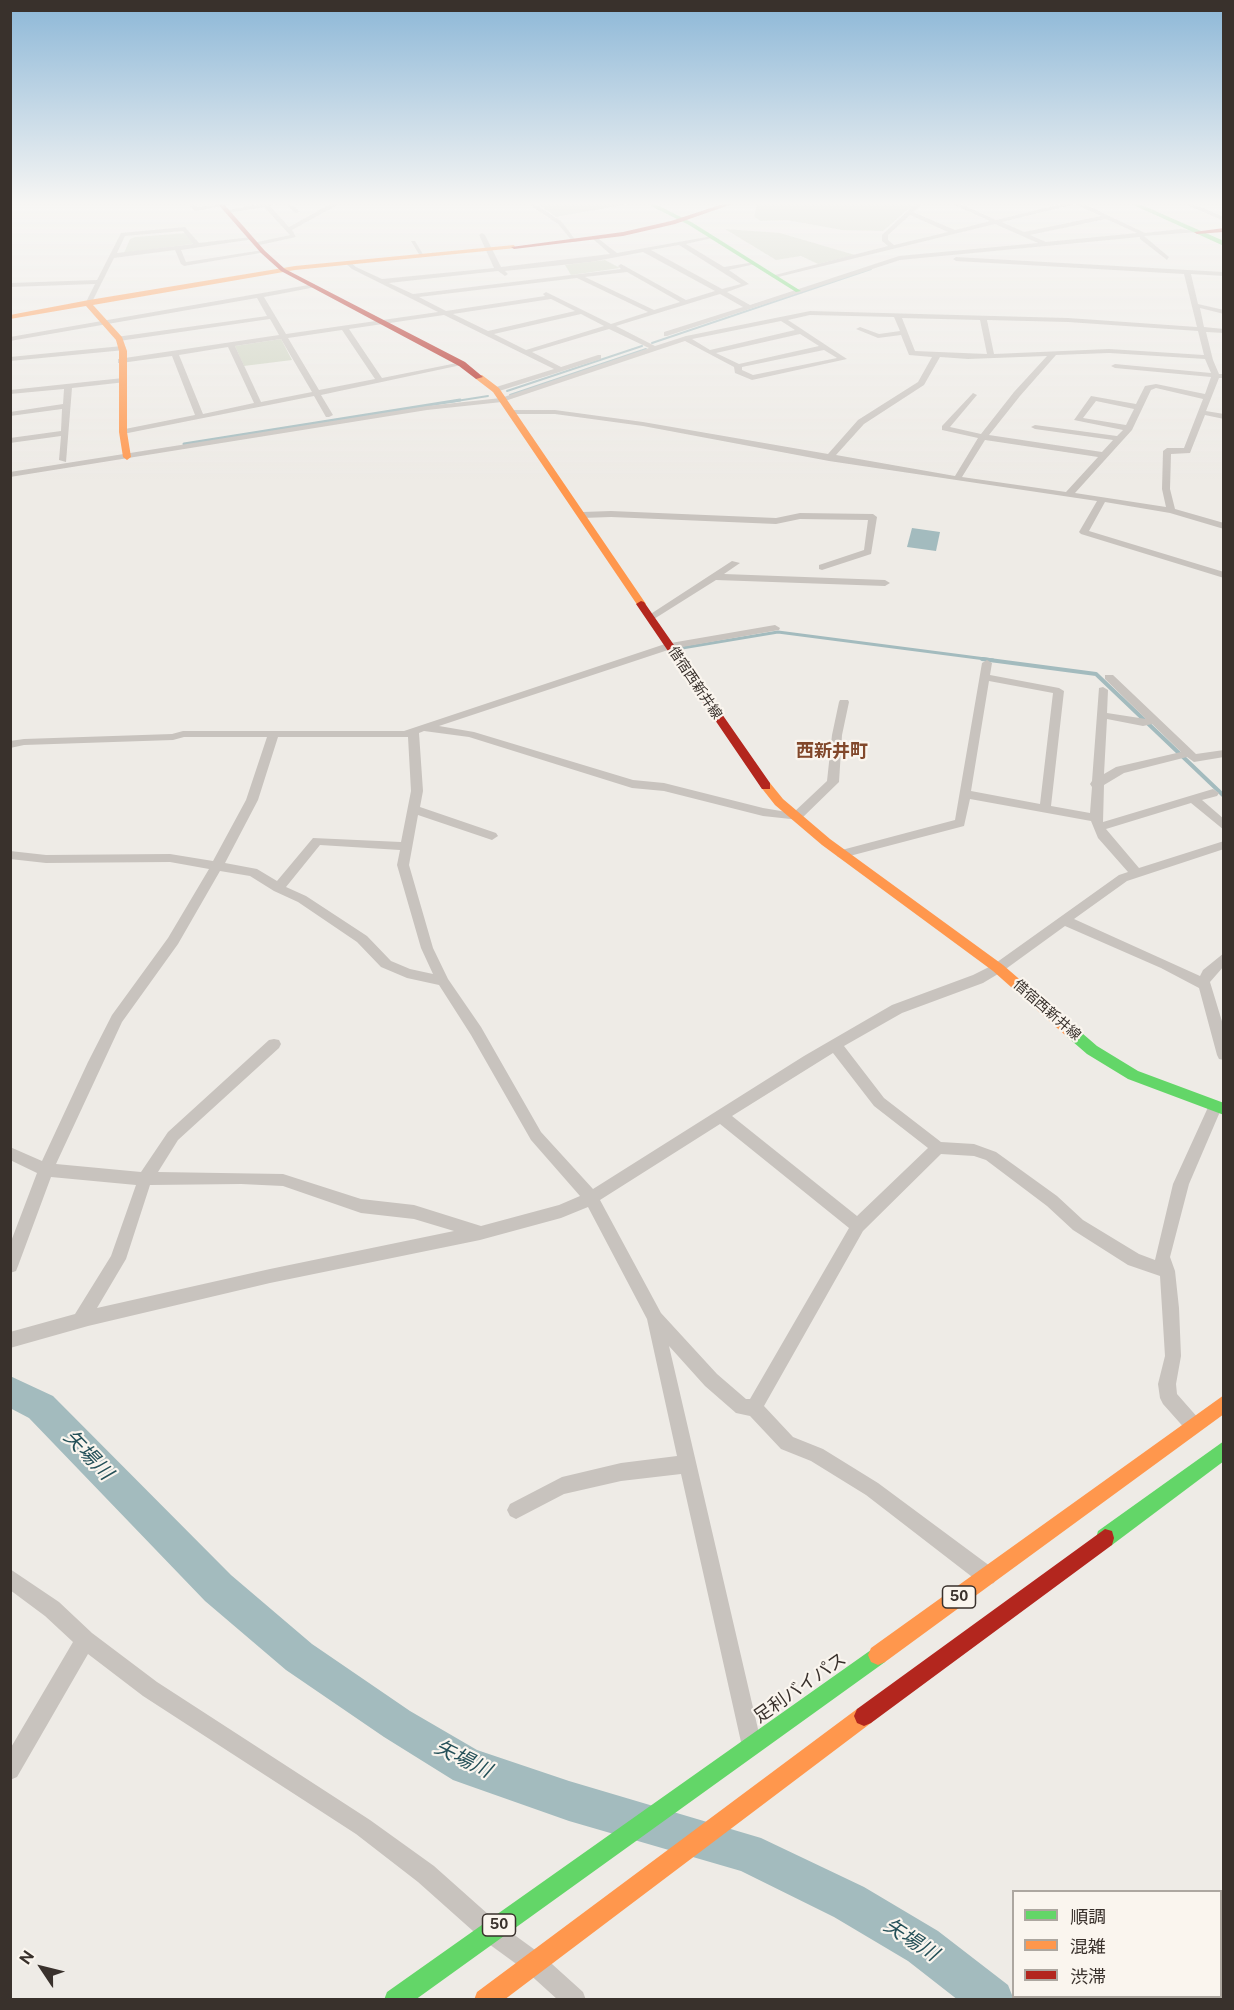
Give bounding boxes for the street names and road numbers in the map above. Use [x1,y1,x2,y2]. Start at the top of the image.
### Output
street label: 借宿西新井線 [665,643,725,723]
street label: 借宿西新井線 [1010,976,1084,1044]
road number: 50 [942,1586,976,1608]
street label: 足利バイパス [750,1648,850,1728]
road number: 50 [482,1914,516,1936]

